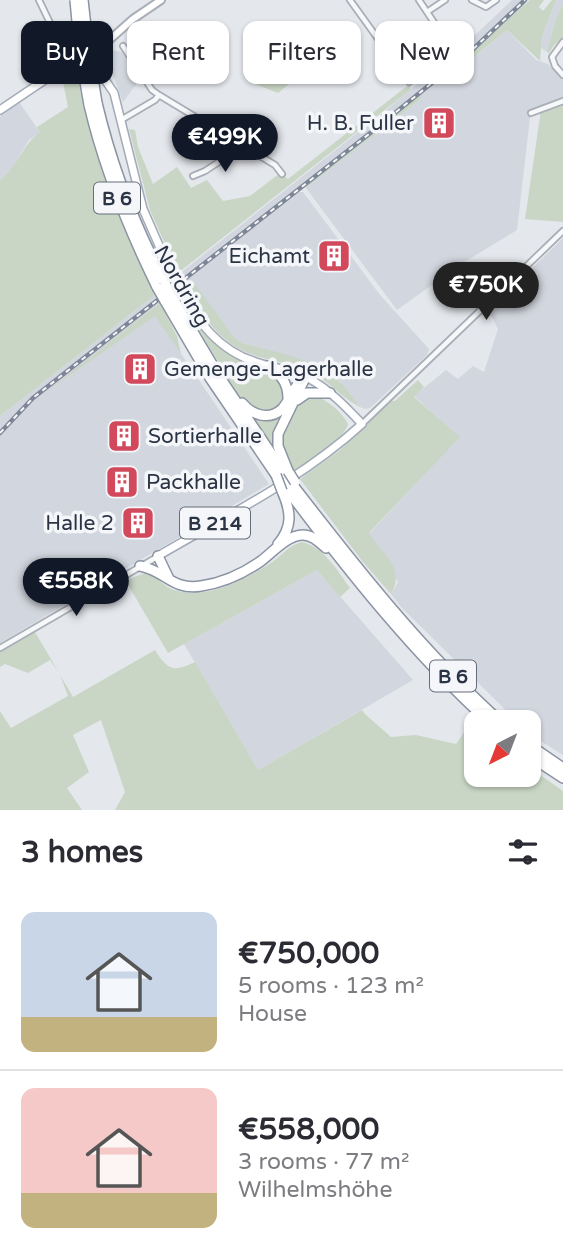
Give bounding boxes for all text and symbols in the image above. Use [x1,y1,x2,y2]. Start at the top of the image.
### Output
chip: Buy [21,21,113,84]
chip: Rent [127,21,229,84]
chip: Filters [243,21,361,84]
chip: New [375,21,474,84]
building icon: H. B. Fuller [420,104,458,142]
place label: H. B. Fuller [307,111,414,136]
pin: €499K [176,114,274,174]
text: €499K [188,123,262,151]
road number: B 6 [94,182,140,214]
building icon: Eichamt [315,237,353,275]
street label: Nordring [148,241,215,331]
place label: Eichamt [229,244,310,269]
pin: €750K [437,262,535,322]
text: €750K [449,271,523,299]
building icon: Gemenge-Lagerhalle [121,350,159,388]
place label: Gemenge-Lagerhalle [164,357,374,382]
building icon: Sortierhalle [105,417,143,455]
place label: Sortierhalle [148,424,262,449]
building icon: Packhalle [103,463,141,501]
place label: Packhalle [146,470,241,495]
building icon: Halle 2 [119,504,157,542]
road number: B 214 [180,508,250,538]
place label: Halle 2 [45,511,114,536]
pin: €558K [27,558,125,618]
text: €558K [39,567,113,595]
road number: B 6 [430,660,476,692]
north arrow [464,710,541,788]
map controls [464,710,541,787]
icon: filters [504,833,542,871]
text: 3 homes [21,834,143,871]
text: €750,000 [238,935,379,972]
icon: home [77,940,161,1024]
text: 5 rooms · 123 m² [238,972,424,1000]
text: House [238,1000,307,1028]
text: €558,000 [238,1111,379,1148]
icon: home [77,1116,161,1200]
text: 3 rooms · 77 m² [238,1148,409,1176]
text: Wilhelmshöhe [238,1176,392,1204]

